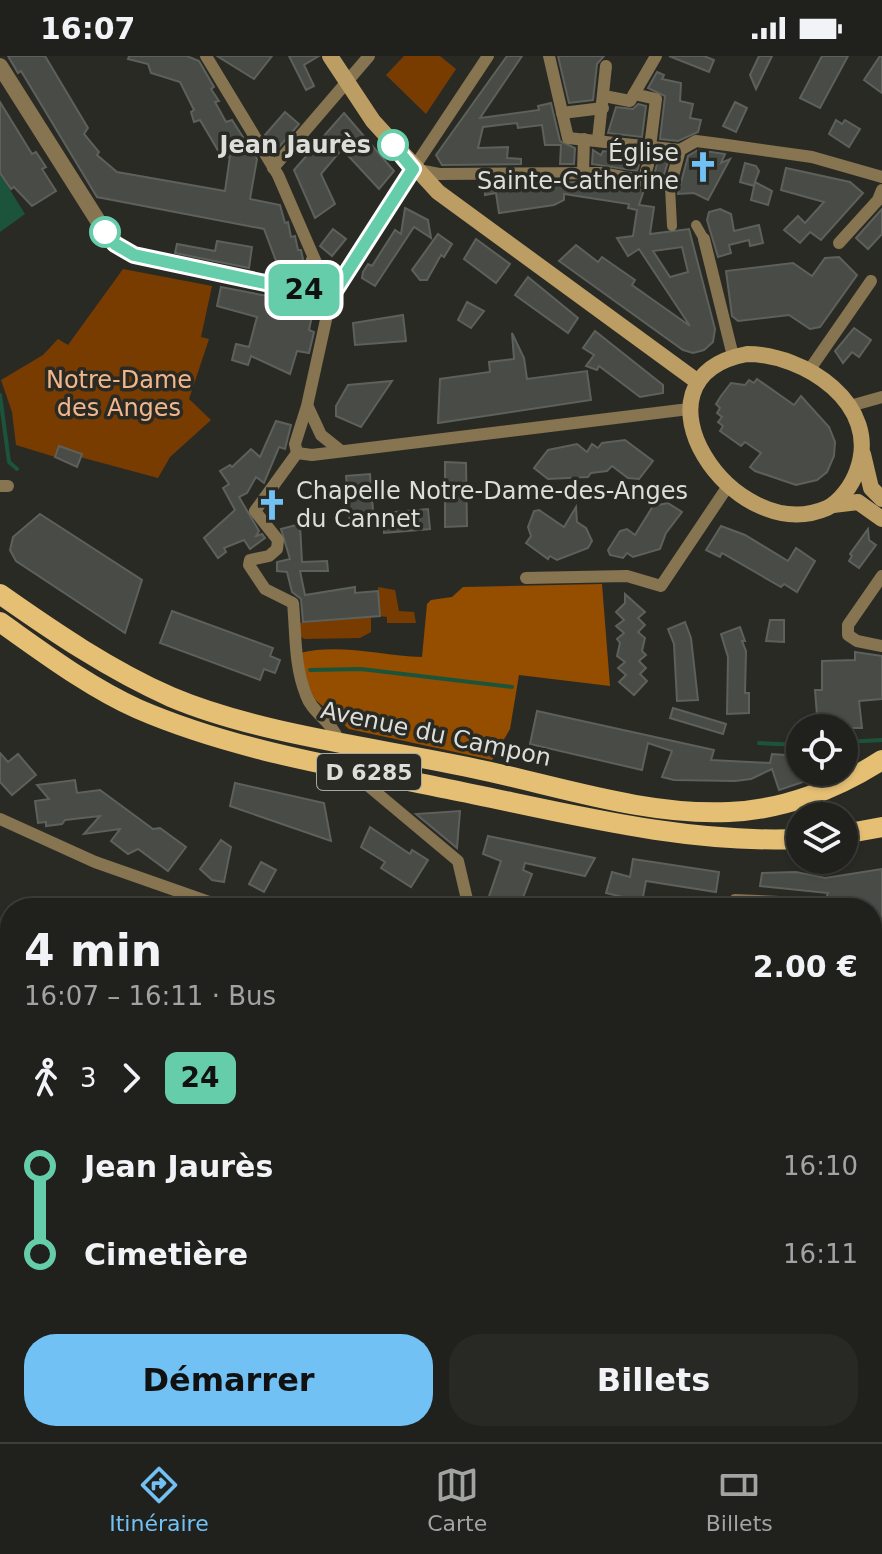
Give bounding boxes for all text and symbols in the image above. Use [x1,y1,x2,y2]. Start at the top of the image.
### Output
text: 16:07 [40,11,136,46]
marker: Jean Jaurès [378,130,408,160]
place label: Jean Jaurès [218,131,371,159]
place label: Église Sainte-Catherine [477,138,679,195]
church icon: Église Sainte-Catherine [686,150,720,184]
unlabelled marker [90,217,120,247]
line badge: 24 [268,264,340,316]
text: 24 [285,273,323,306]
park label: Notre-Dame des Anges [46,366,192,422]
place label: Chapelle Notre-Dame-des-Anges du Cannet [296,477,688,533]
church icon: Chapelle Notre-Dame-des-Anges du Cannet [255,488,289,522]
street label: Avenue du Campon [318,696,554,772]
map controls [786,714,858,874]
button: locate [786,714,858,786]
road number: D 6285 [317,754,421,790]
button: layers [786,802,858,874]
text: 4 min [24,925,162,976]
text: 2.00 € [753,949,858,984]
text: 16:07 – 16:11 · Bus [24,981,276,1011]
icon: walk [24,1056,68,1100]
icon: forward [109,1056,153,1100]
text: 24 [181,1061,220,1094]
text: 3 [80,1063,97,1093]
text: Jean Jaurès [84,1149,273,1184]
text: 16:10 [783,1151,858,1181]
text: Cimetière [84,1237,248,1272]
text: 16:11 [783,1239,858,1269]
button: Démarrer [24,1334,433,1426]
button: Billets [449,1334,858,1426]
tab: Itinéraire [109,1463,209,1536]
tab: Carte [427,1463,487,1536]
tab: Billets [706,1463,773,1536]

